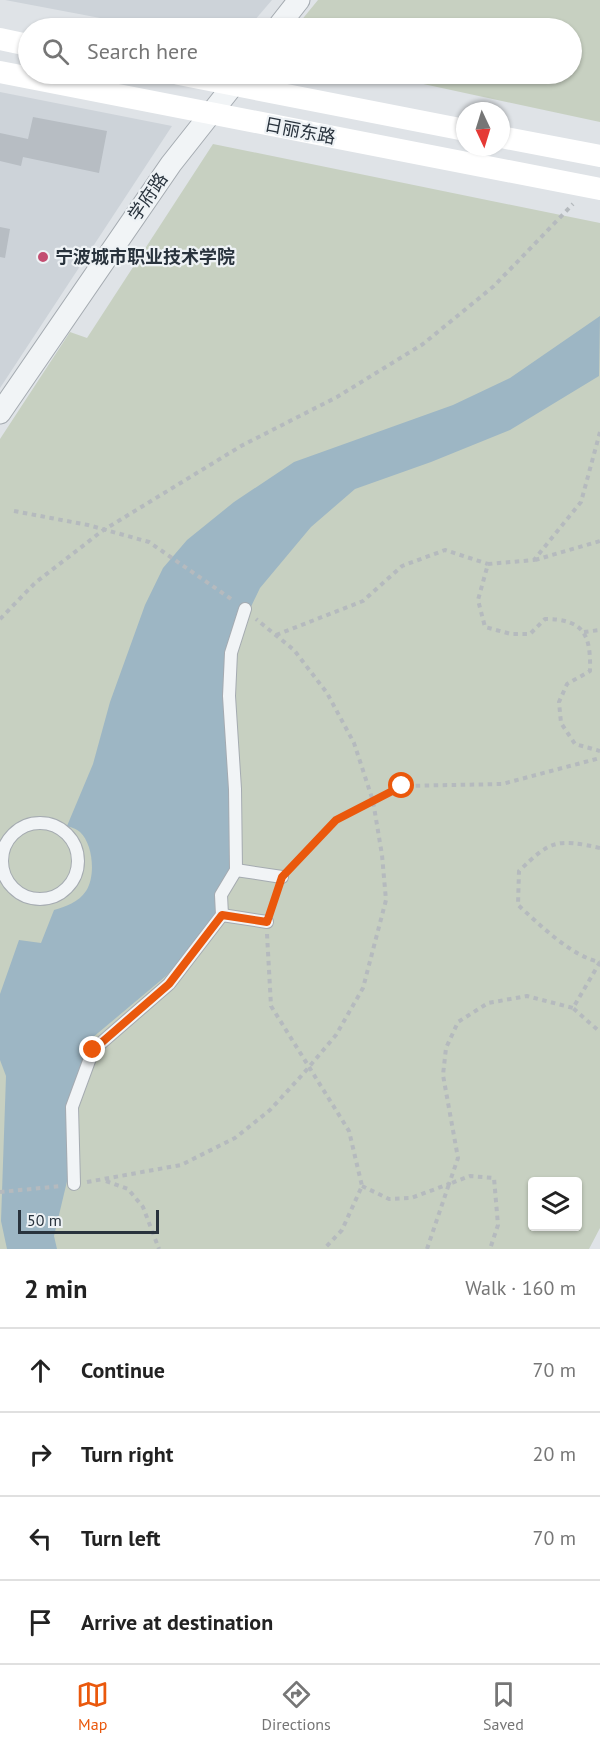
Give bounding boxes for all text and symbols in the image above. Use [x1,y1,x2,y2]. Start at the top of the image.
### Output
search box [18,18,582,84]
icon: search [39,35,72,68]
text: Search here [87,37,198,65]
north arrow [456,102,510,156]
street label: 日丽东路 [263,112,338,149]
street label: 学府路 [123,168,172,225]
place label: 宁波城市职业技术学院 [55,245,235,268]
marker: 宁波城市职业技术学院 [36,250,50,264]
route start [388,772,414,798]
route end [79,1036,105,1062]
map controls [528,1177,582,1231]
button: layers [528,1177,582,1231]
scale bar [18,1207,159,1234]
text: 50 m [27,1210,62,1230]
text: 2 min [24,1272,87,1305]
text: Walk · 160 m [465,1275,576,1301]
icon: ahead [24,1354,57,1387]
text: Continue [81,1356,165,1384]
text: 70 m [533,1357,576,1383]
icon: right [24,1438,57,1471]
text: Turn right [81,1440,173,1468]
text: 20 m [533,1441,576,1467]
icon: left [24,1522,57,1555]
text: Turn left [81,1524,161,1552]
text: 70 m [533,1525,576,1551]
icon: arrive [24,1606,57,1639]
text: Arrive at destination [81,1608,273,1636]
tab: Map [76,1678,109,1734]
tab: Directions [262,1678,331,1734]
tab: Saved [483,1678,524,1734]

